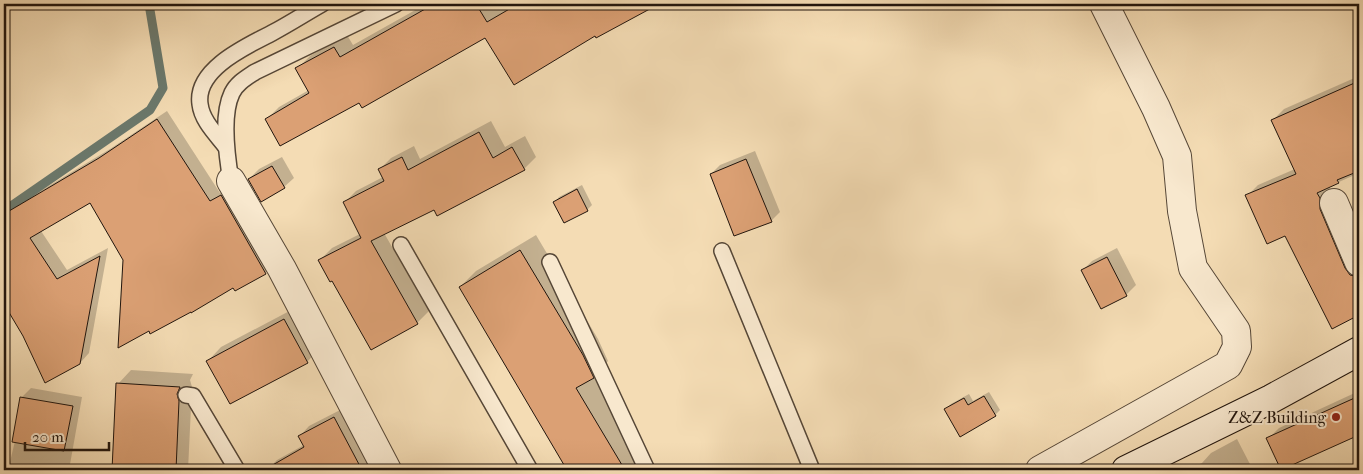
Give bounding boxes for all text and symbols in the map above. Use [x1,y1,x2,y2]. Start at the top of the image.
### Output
place label: Z&Z Building [1228,408,1326,427]
marker: Z&Z Building [1330,411,1342,423]
scale bar [25,419,109,451]
text: 20 m [32,428,64,446]

